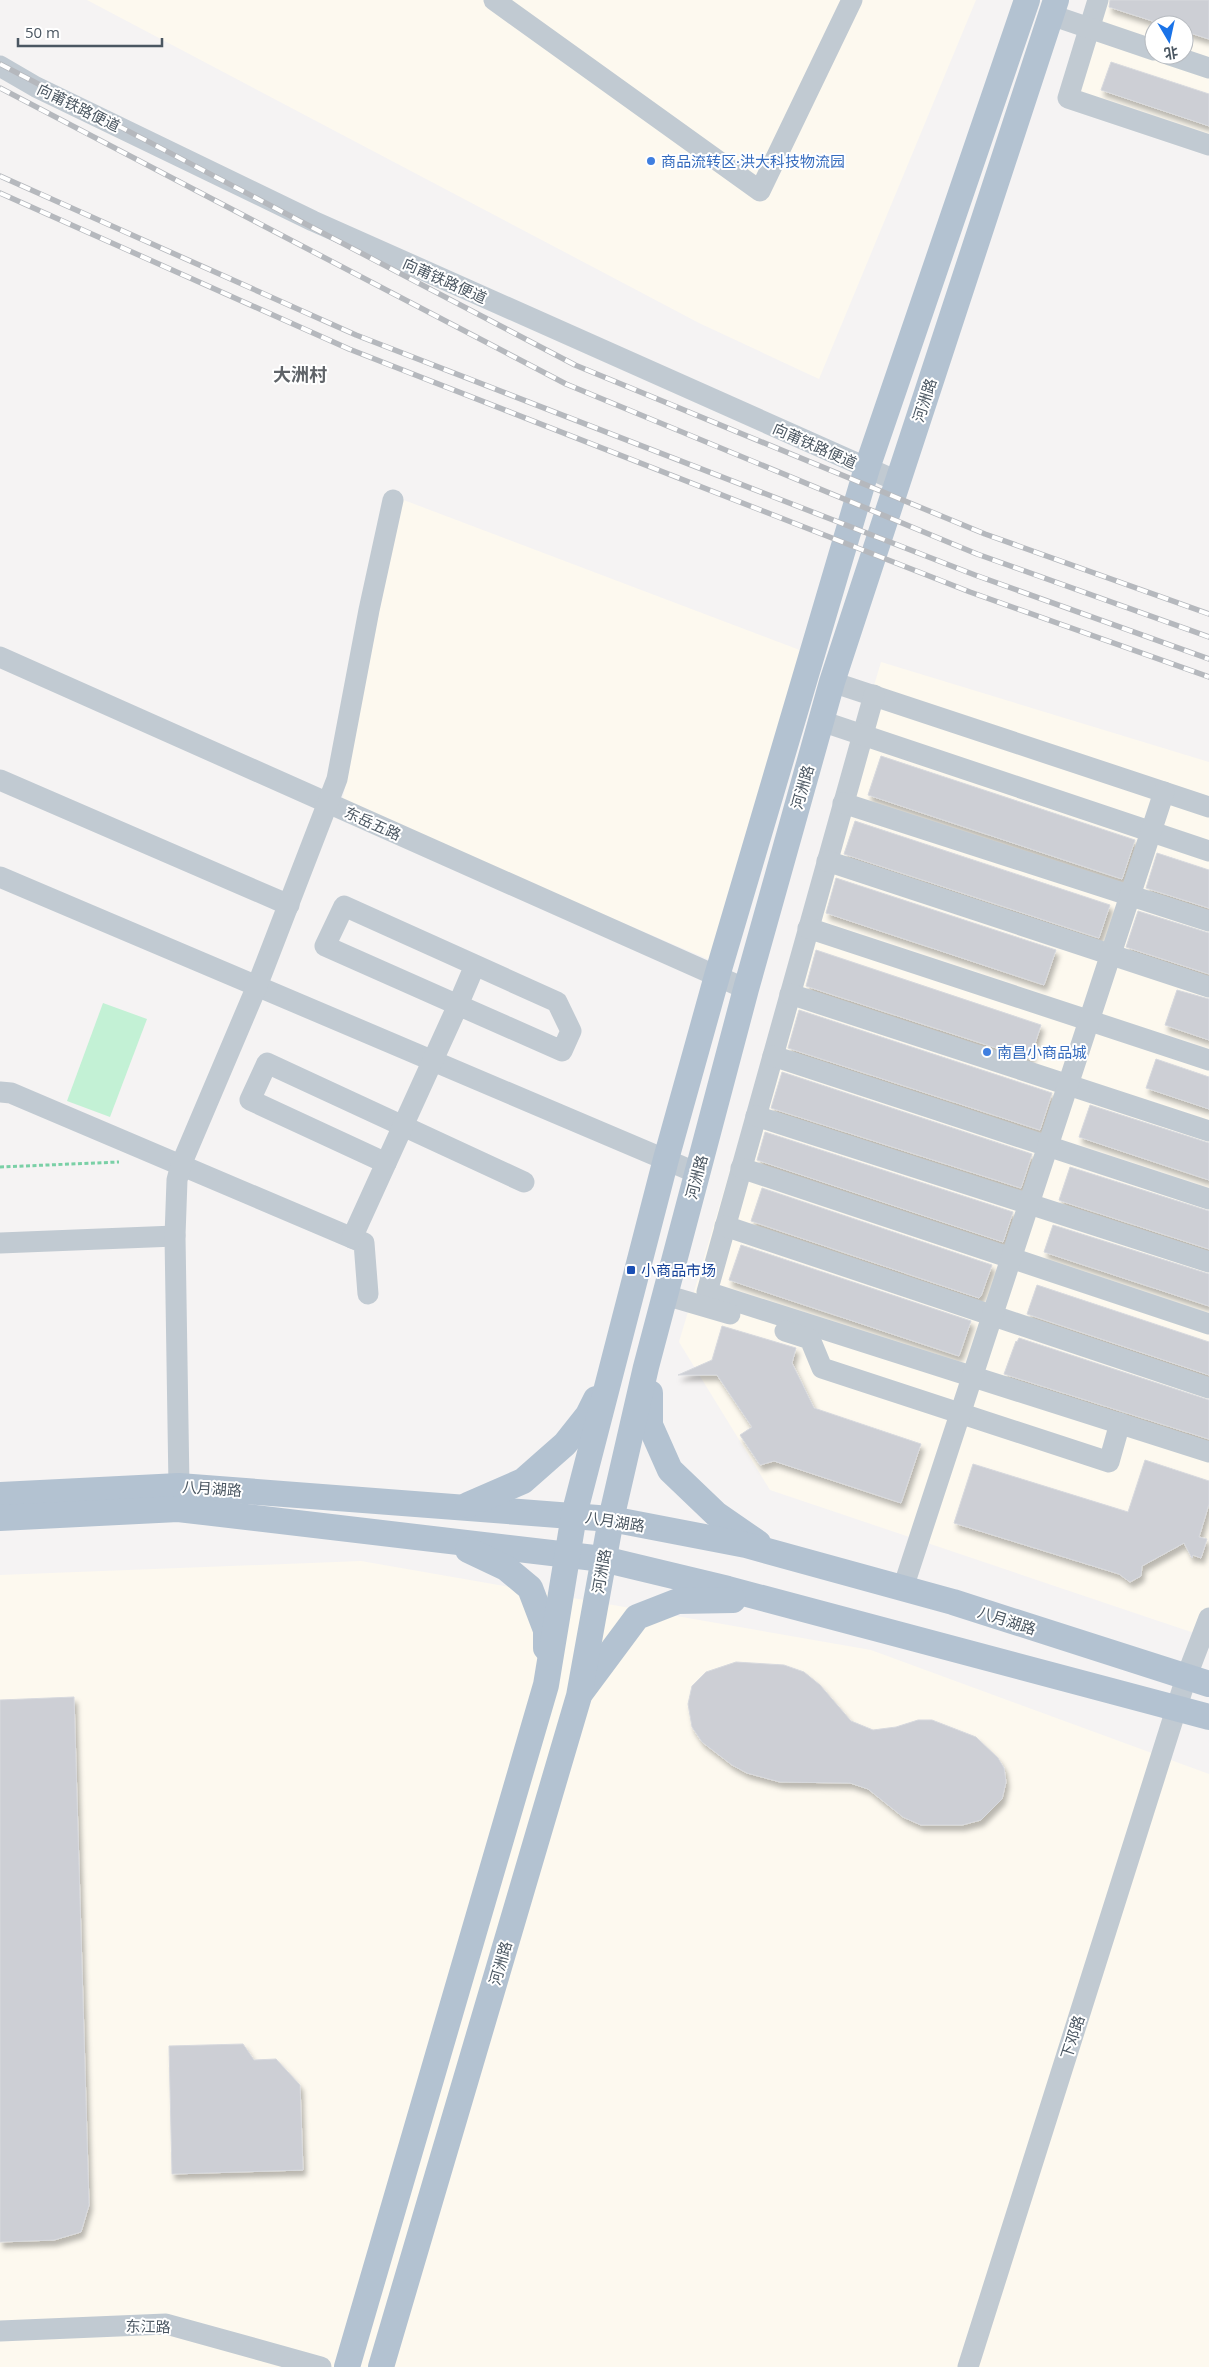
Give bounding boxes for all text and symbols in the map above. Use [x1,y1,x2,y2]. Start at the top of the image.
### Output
scale bar [18,15,161,47]
north arrow [1144,15,1194,65]
text: 50 m [25,22,60,42]
text: 北 [1163,43,1180,64]
street label: 向莆铁路便道 [34,78,124,136]
place label: 商品流转区·洪大科技物流园 [661,151,845,171]
marker: 商品流转区·洪大科技物流园 [645,155,657,167]
street label: 向莆铁路便道 [400,253,490,307]
district label: 大洲村 [273,362,327,386]
street label: 河洲路 [908,376,940,424]
street label: 向莆铁路便道 [770,418,860,472]
street label: 河洲路 [786,763,818,811]
street label: 东岳五路 [342,802,404,844]
place label: 南昌小商品城 [997,1042,1087,1062]
marker: 南昌小商品城 [981,1046,993,1058]
street label: 河洲路 [681,1153,711,1201]
place label: 小商品市场 [641,1260,716,1280]
marker: 小商品市场 [625,1264,637,1276]
street label: 八月湖路 [181,1476,243,1500]
street label: 八月湖路 [584,1506,646,1536]
street label: 河洲路 [587,1547,615,1595]
street label: 八月湖路 [975,1601,1039,1639]
street label: 河洲路 [484,1939,516,1987]
street label: 下邓路 [1056,2013,1088,2061]
street label: 东江路 [125,2316,171,2336]

